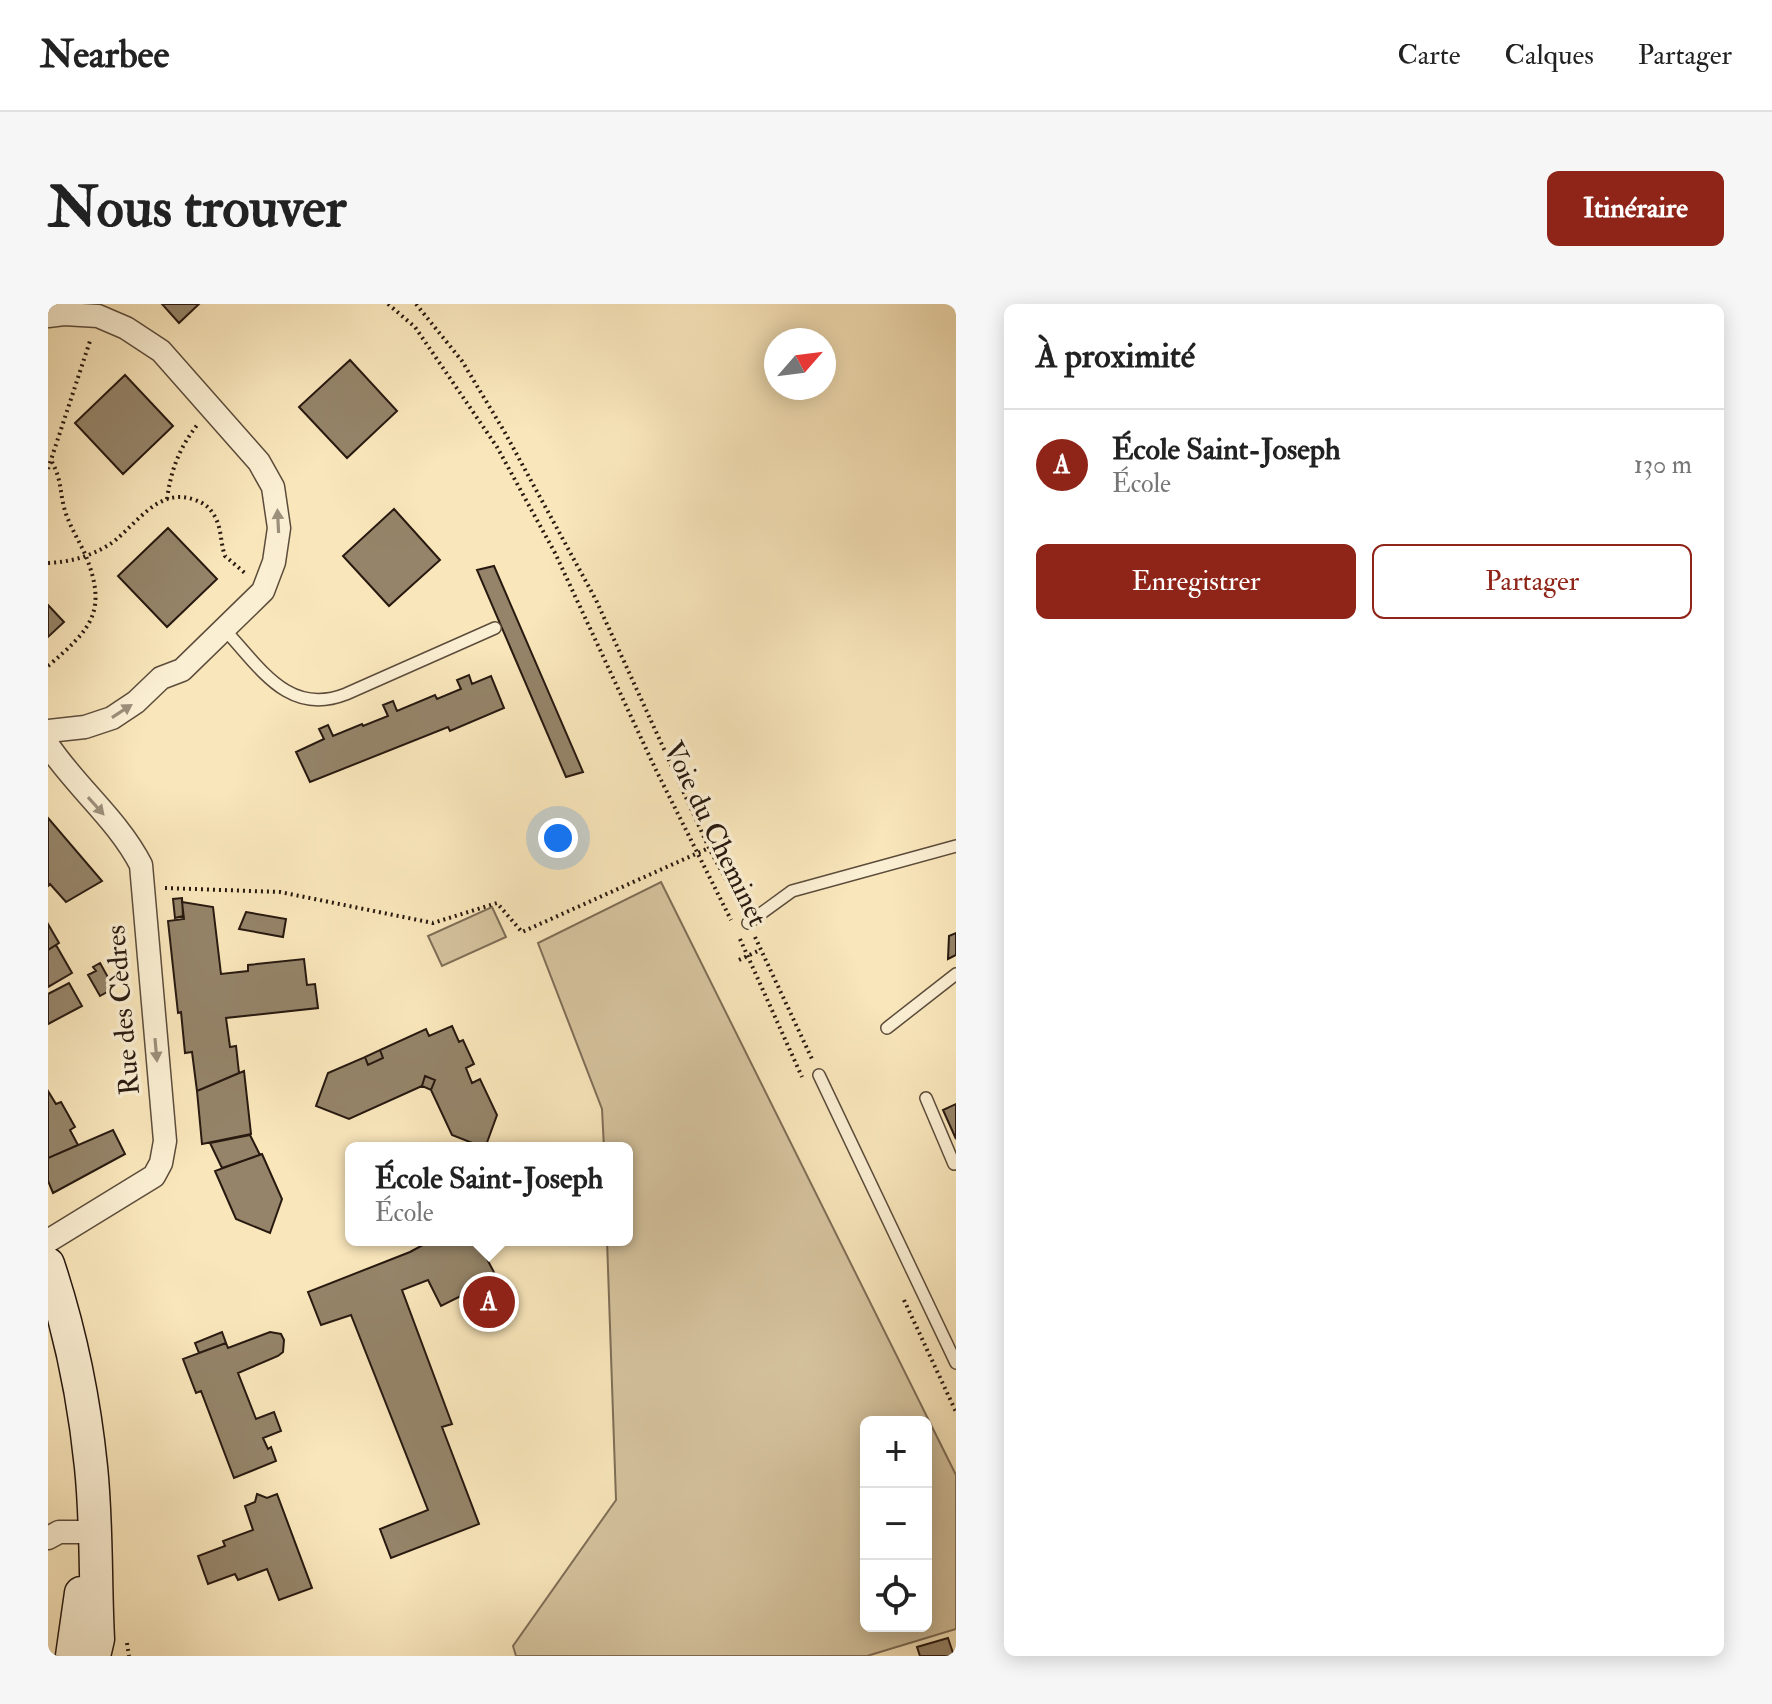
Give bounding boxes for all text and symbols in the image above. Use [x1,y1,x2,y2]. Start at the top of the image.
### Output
text: Nearbee [40,31,169,79]
text: Carte [1397,38,1461,73]
text: Calques [1505,38,1594,73]
text: Partager [1638,38,1732,73]
button: Itinéraire [1547,171,1724,246]
text: Nous trouver [48,173,346,244]
north arrow [764,328,836,400]
text: À proximité [1036,335,1195,378]
text: École Saint-Joseph [1112,431,1341,468]
text: A [1054,449,1070,481]
text: 130 m [1634,449,1692,481]
text: École [1112,468,1171,500]
one-way arrow [271,508,284,533]
button: Enregistrer [1036,544,1356,619]
button: Partager [1372,544,1692,619]
one-way arrow [111,704,133,718]
street label: Voie du Cheminet [655,736,775,932]
one-way arrow [87,796,105,815]
your location [538,818,578,858]
street label: Rue des Cèdres [98,924,148,1096]
one-way arrow [150,1038,163,1063]
popup [345,1142,633,1246]
text: École Saint-Joseph [375,1160,603,1197]
text: École [375,1197,434,1229]
pin: A [463,1272,515,1332]
map controls [860,1416,932,1632]
button: + [860,1416,932,1488]
button: − [860,1488,932,1560]
button: locate [860,1560,932,1632]

